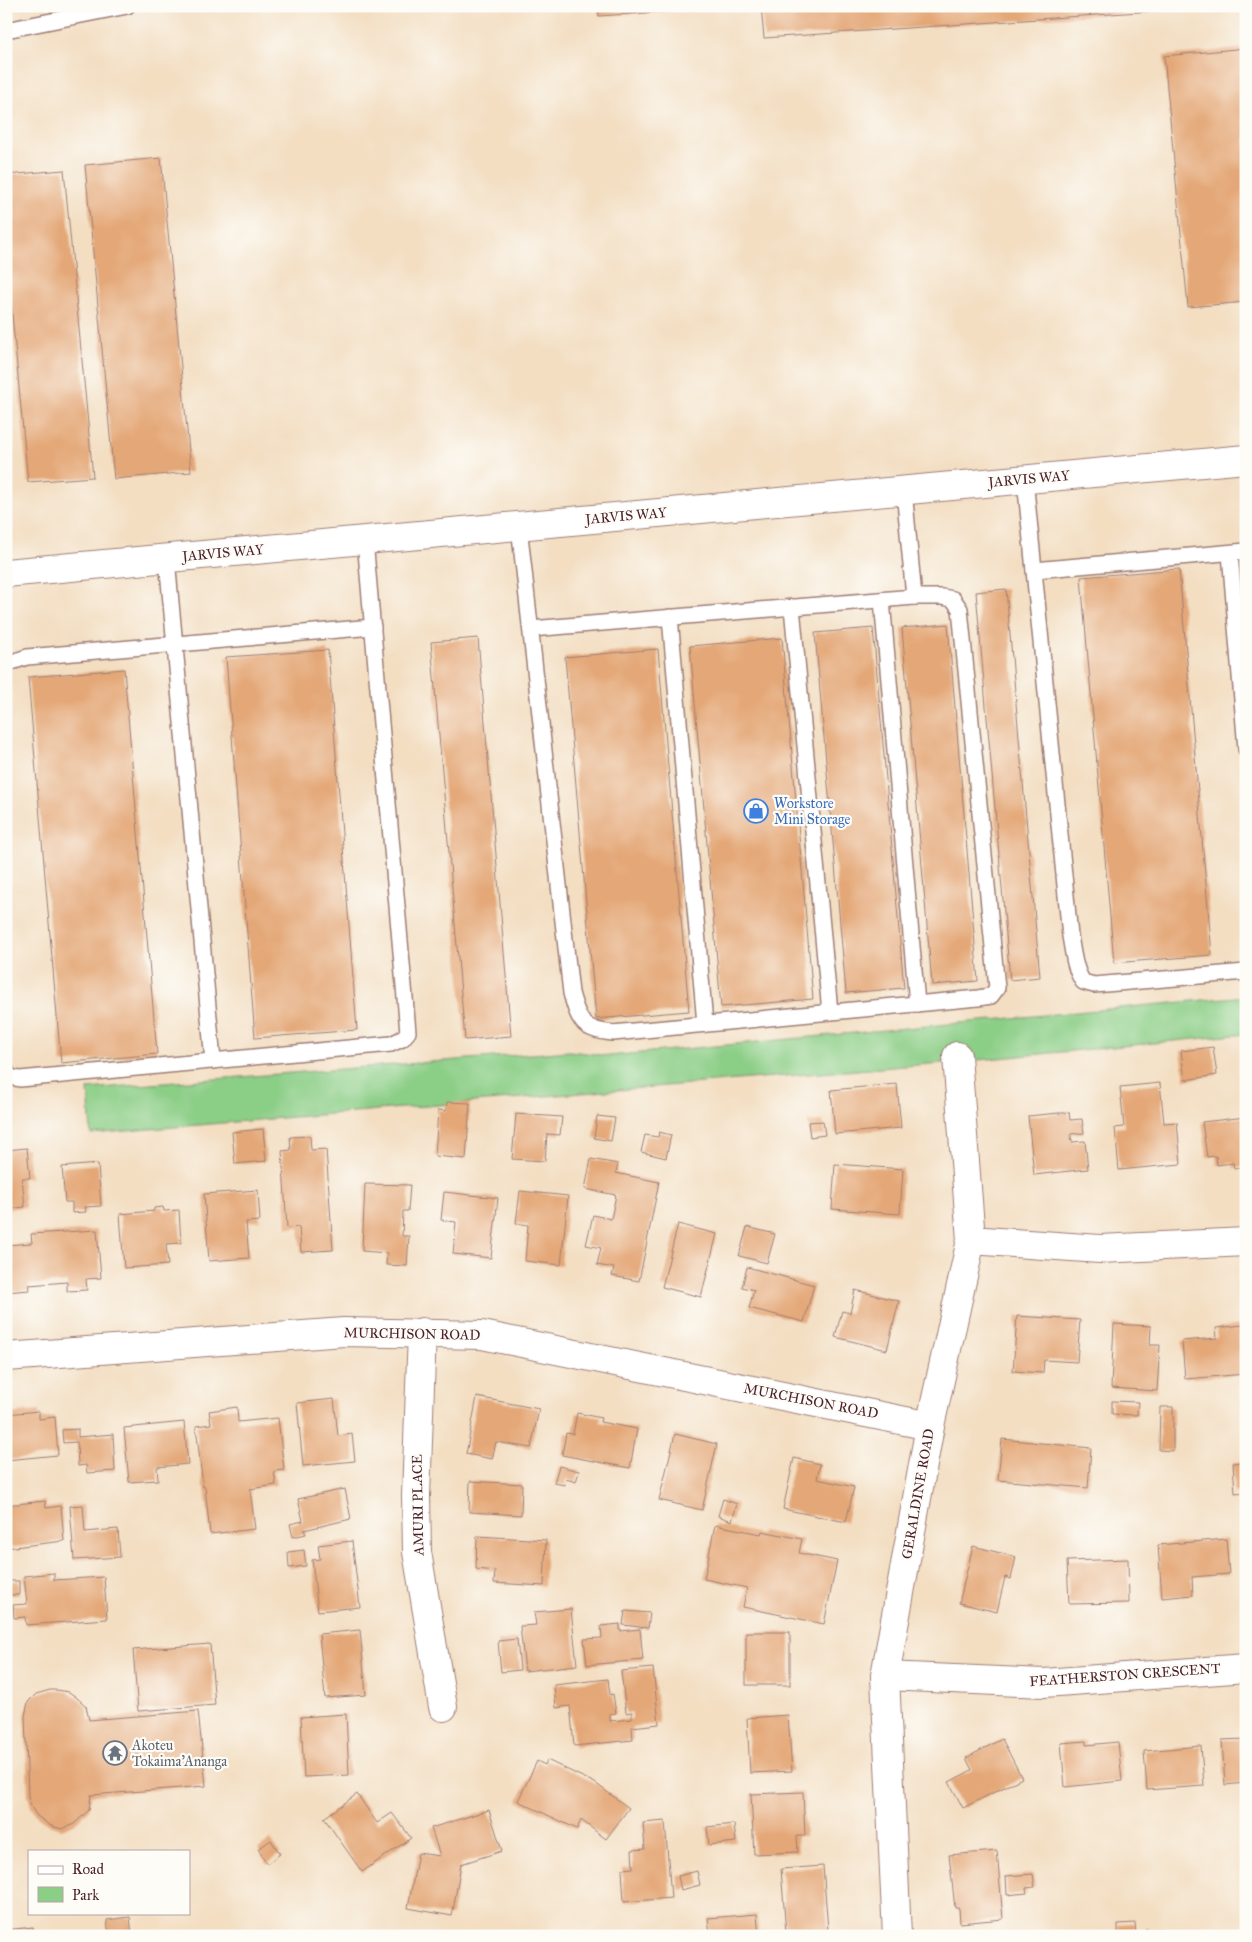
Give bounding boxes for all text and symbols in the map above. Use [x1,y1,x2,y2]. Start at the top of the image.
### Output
street label: JARVIS WAY [986,467,1072,492]
street label: JARVIS WAY [583,504,669,529]
street label: JARVIS WAY [180,541,266,566]
place label: Workstore Mini Storage [774,795,851,828]
shop icon: Workstore Mini Storage [743,798,769,824]
street label: MURCHISON ROAD [344,1324,480,1344]
street label: MURCHISON ROAD [742,1380,880,1422]
street label: GERALDINE ROAD [898,1427,938,1561]
street label: AMURI PLACE [409,1454,427,1557]
street label: FEATHERSTON CRESCENT [1029,1660,1221,1690]
place label: Akoteu Tokaima'Ananga [131,1737,227,1770]
temple icon: Akoteu Tokaima'Ananga [102,1740,128,1766]
legend [28,1850,190,1914]
text: Road [72,1860,104,1878]
text: Park [72,1886,99,1904]

